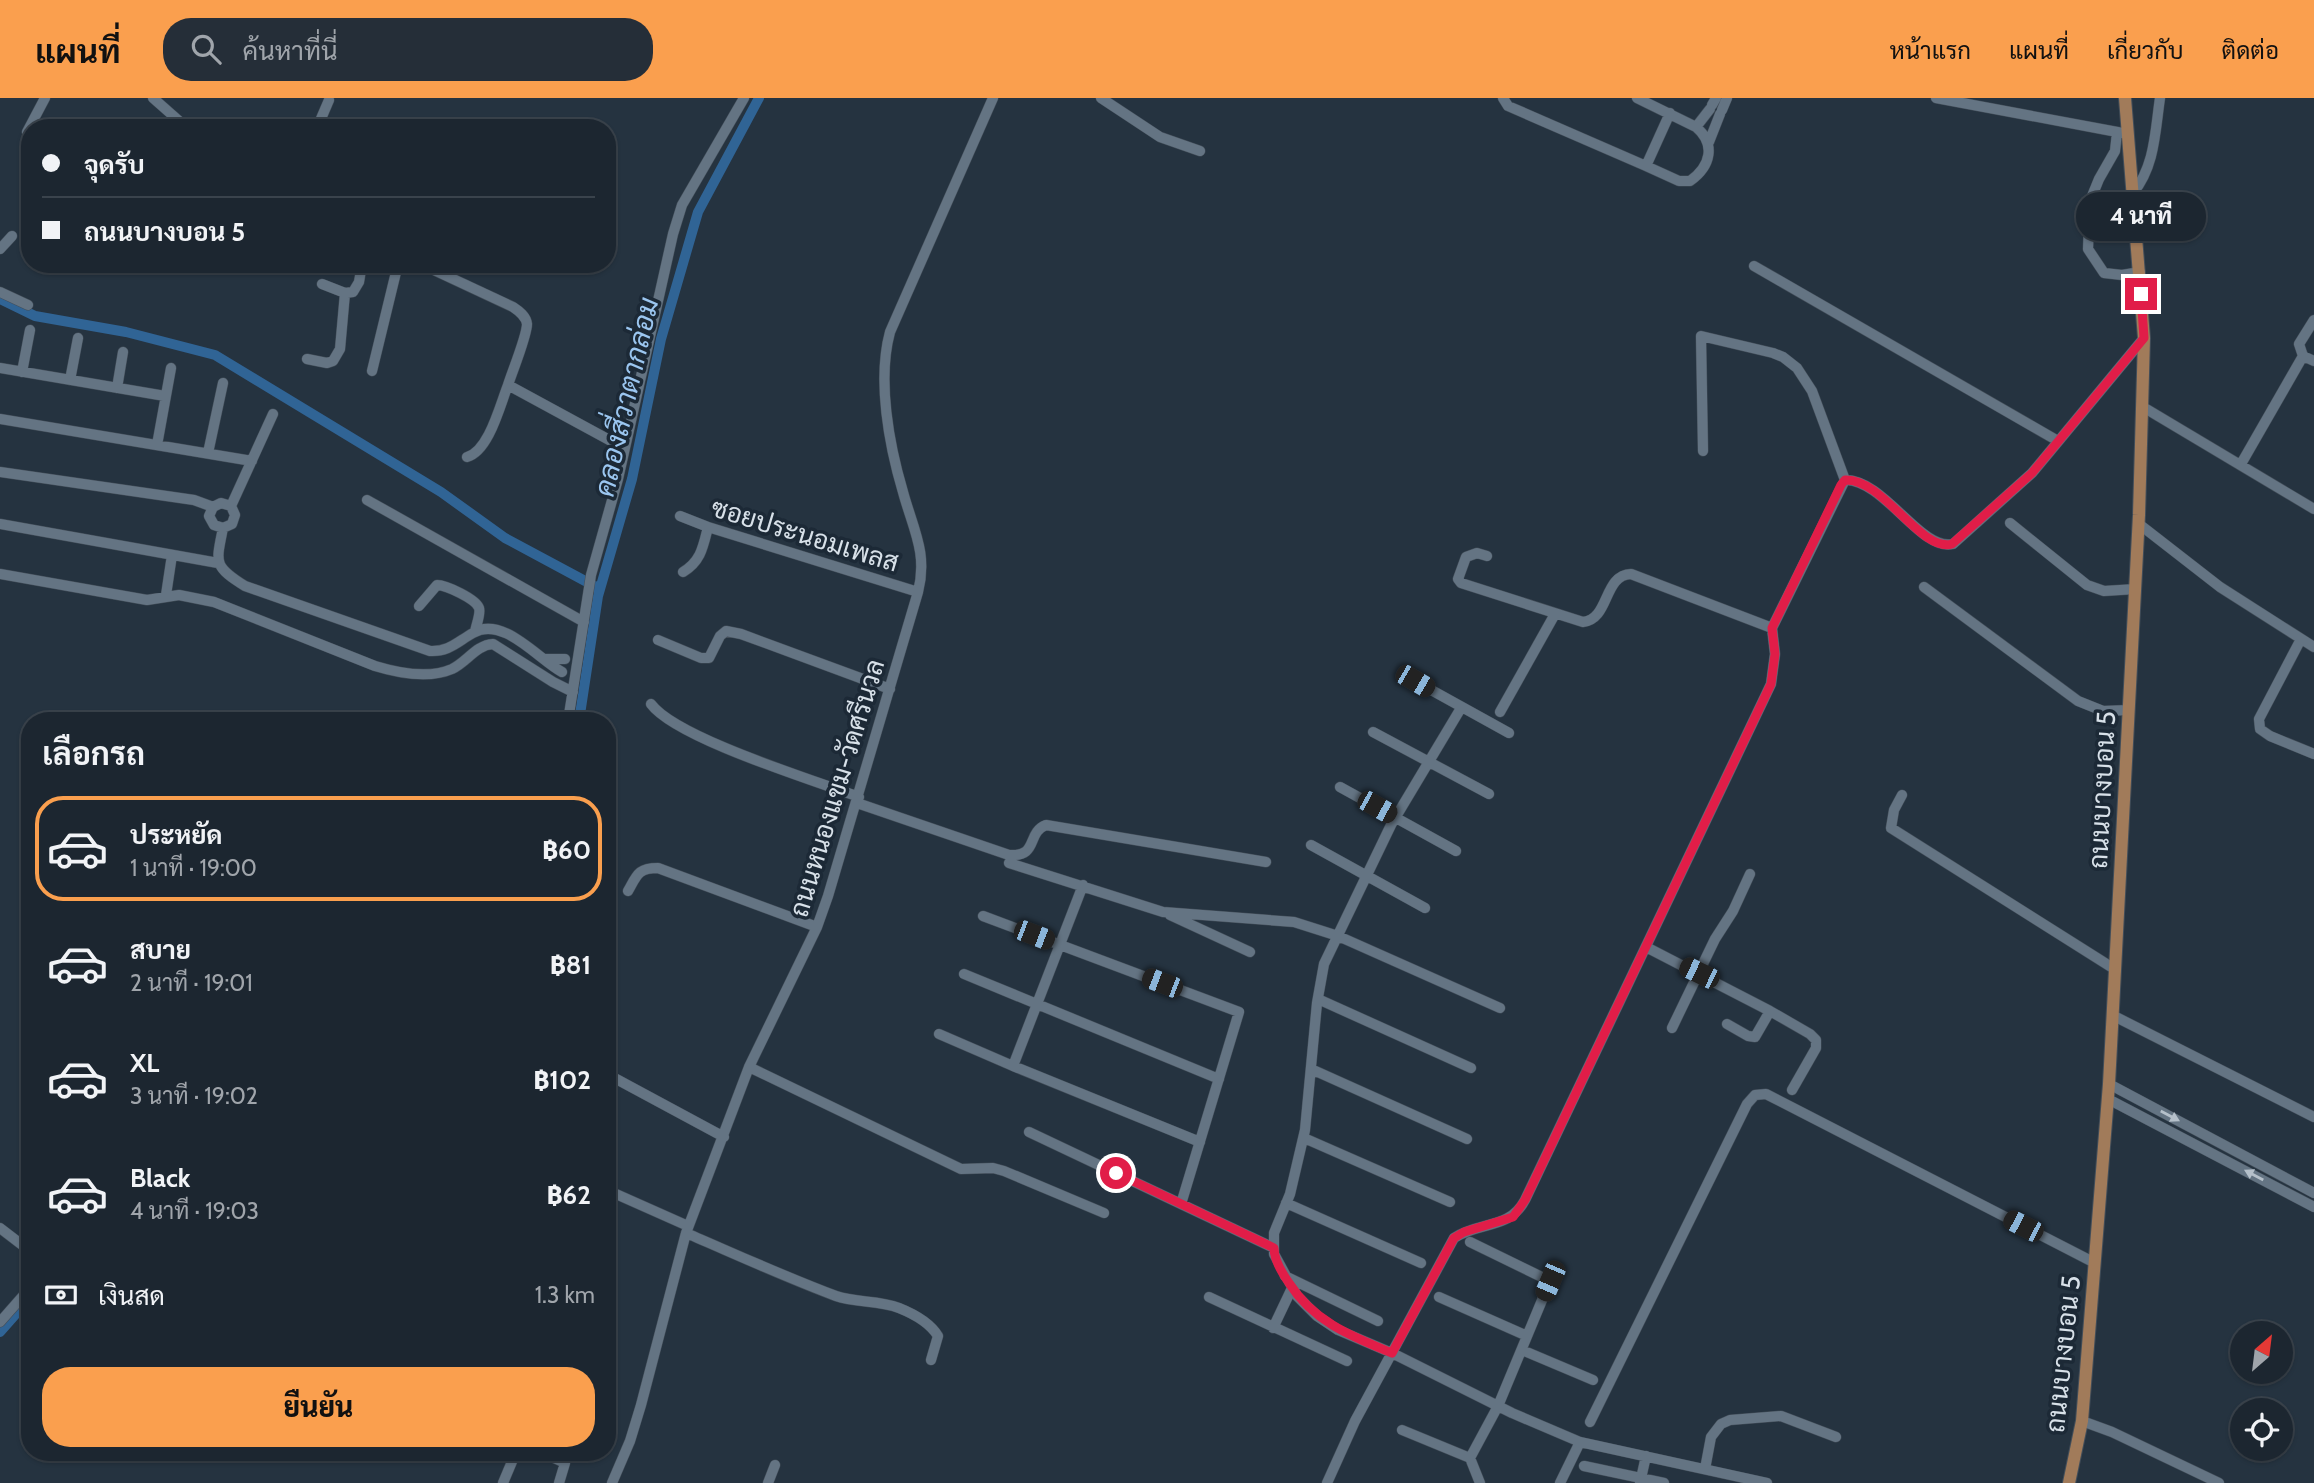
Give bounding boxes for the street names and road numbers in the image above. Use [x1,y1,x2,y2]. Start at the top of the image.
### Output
street label: ซอยประนอมเพลส [707,491,903,579]
street label: ถนนหนองแขม-วัดศรีนวล [783,655,891,921]
street label: ถนนบางบอน 5 [2082,710,2122,870]
street label: ถนนบางบอน 5 [2039,1274,2087,1434]

